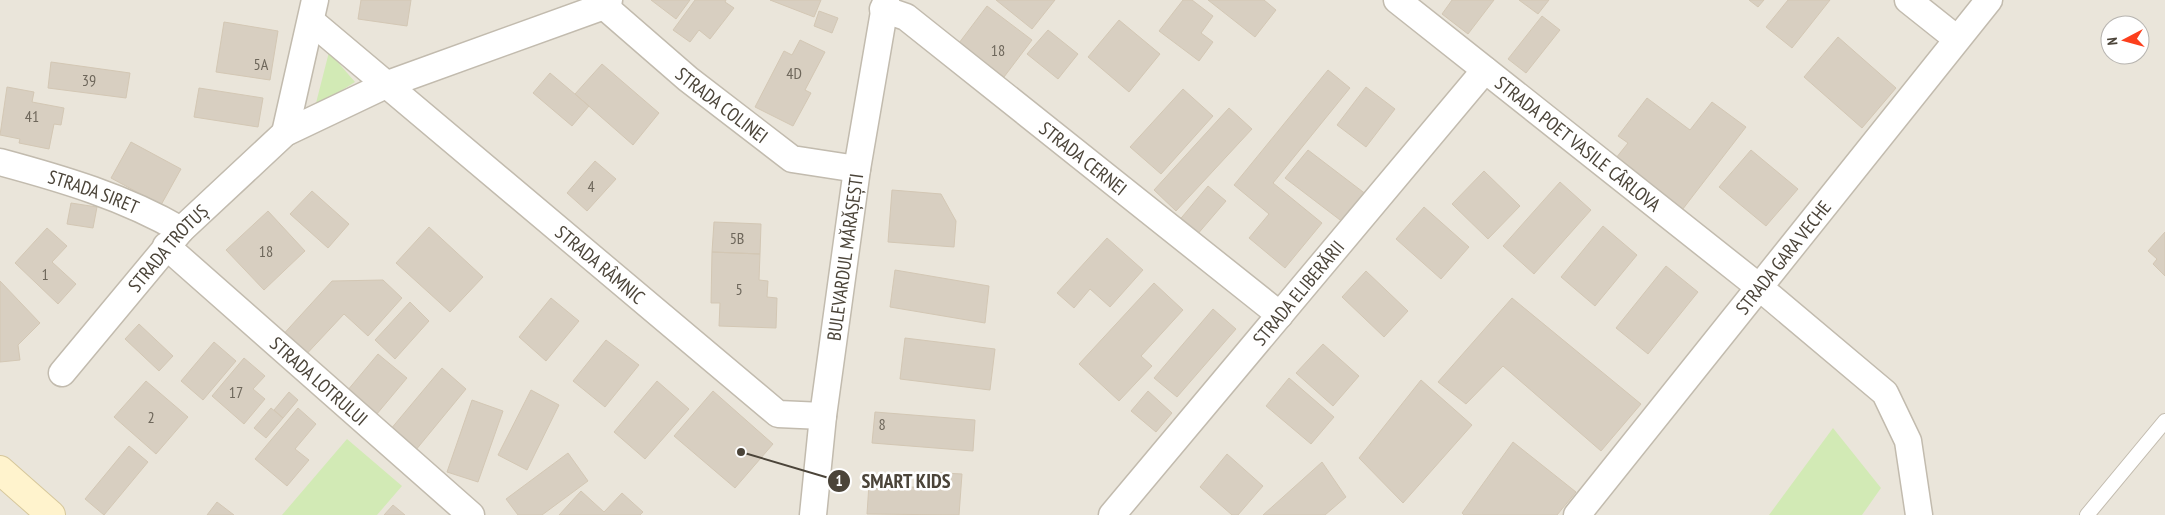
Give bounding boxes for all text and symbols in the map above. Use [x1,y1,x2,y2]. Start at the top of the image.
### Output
north arrow [2100,15,2150,65]
text: N [2103,37,2121,46]
house number: 18 [991,40,1005,60]
house number: 5A [254,54,269,74]
street label: STRADA COLINEI [671,62,773,148]
house number: 4D [786,63,802,83]
house number: 39 [82,70,96,90]
street label: STRADA POET VASILE CÂRLOVA [1490,71,1666,216]
house number: 41 [25,106,39,126]
street label: STRADA CERNEI [1035,116,1132,200]
street label: STRADA SIRET [45,164,143,219]
street label: BULEVARDUL MĂRĂȘEȘTI [822,172,868,342]
house number: 4 [587,176,595,196]
street label: STRADA GARA VECHE [1730,195,1836,319]
street label: STRADA TROTUȘ [123,199,213,297]
street label: STRADA RÂMNIC [551,220,650,309]
house number: 5B [730,228,744,248]
street label: STRADA ELIBERĂRII [1247,235,1349,350]
house number: 18 [259,241,273,261]
house number: 1 [41,264,49,284]
house number: 5 [735,279,743,299]
street label: STRADA LOTRULUI [265,331,373,430]
house number: 17 [229,382,243,402]
house number: 2 [147,407,155,427]
house number: 8 [878,414,886,434]
callout: SMART KIDS [826,463,961,498]
text: SMART KIDS [862,468,951,494]
text: 1 [835,471,843,490]

